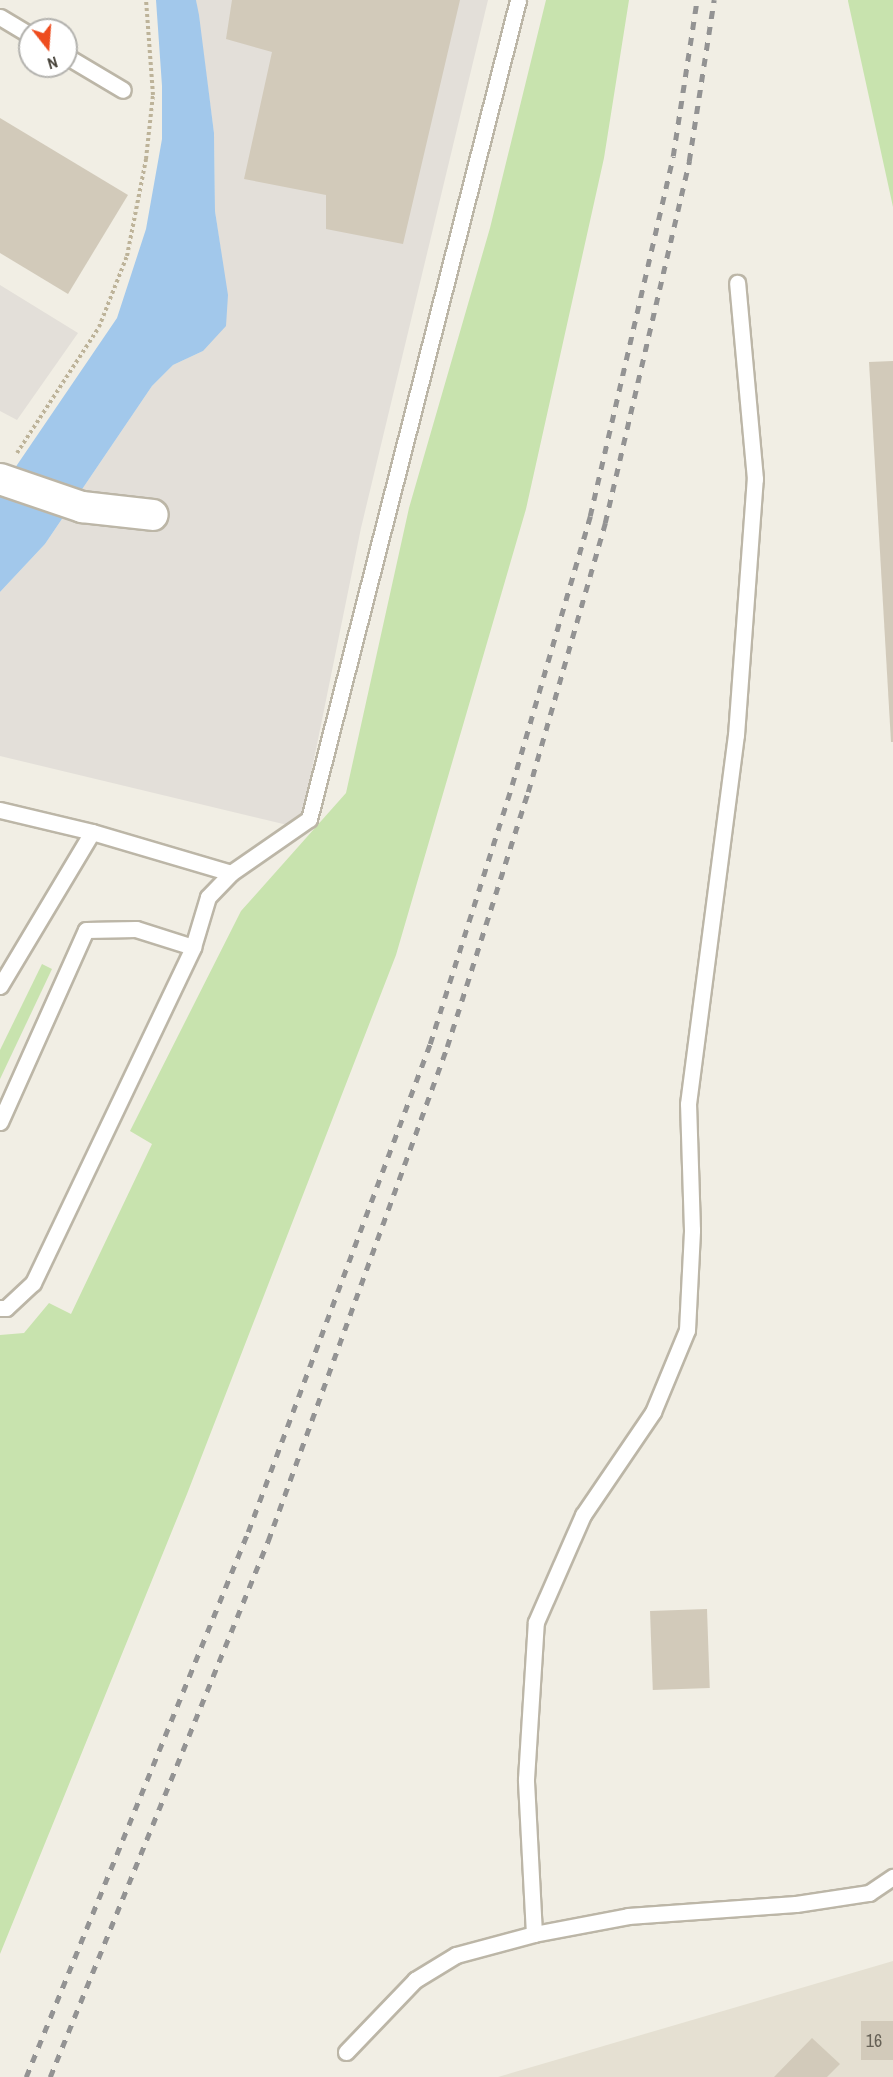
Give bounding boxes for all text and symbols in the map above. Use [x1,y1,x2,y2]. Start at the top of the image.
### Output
north arrow [18,18,78,78]
text: N [45,51,60,75]
house number: 16 [866,2030,882,2052]

